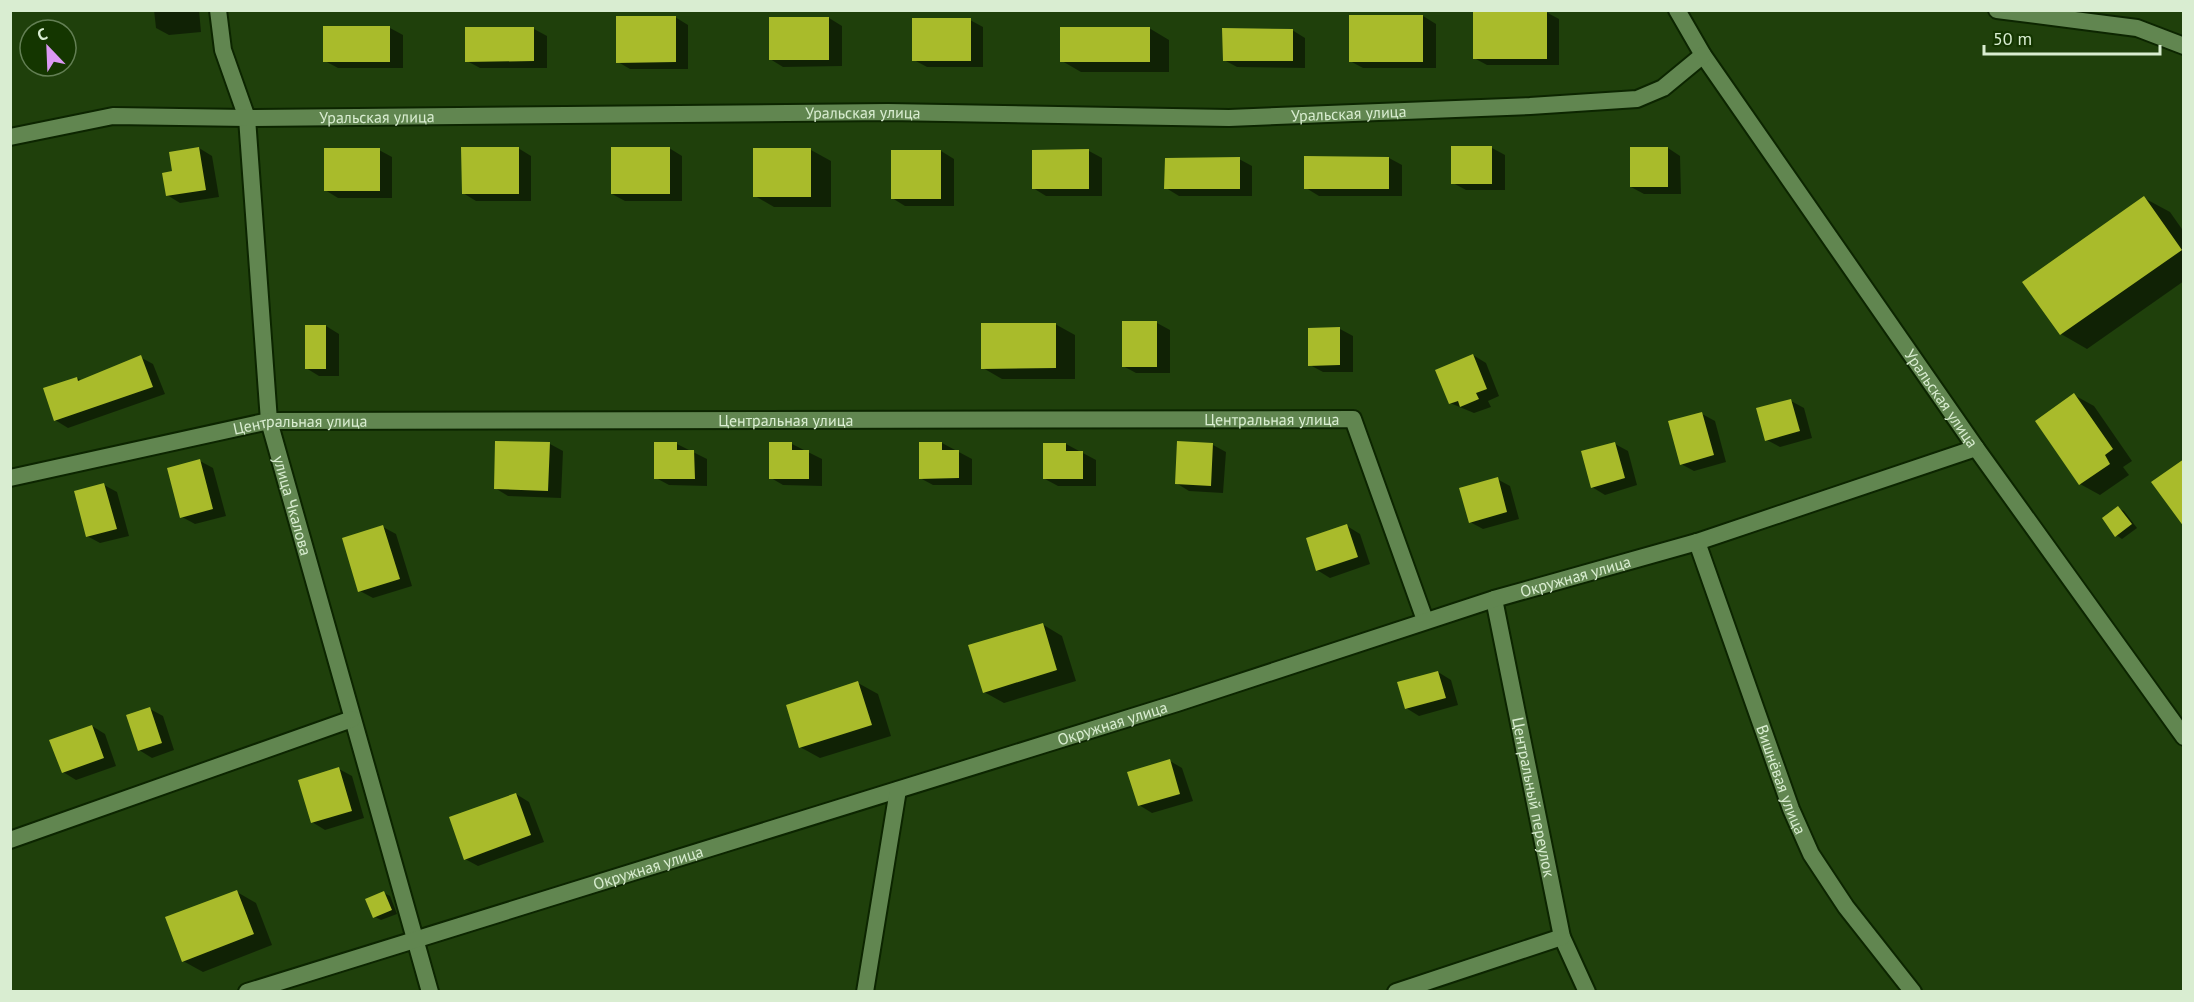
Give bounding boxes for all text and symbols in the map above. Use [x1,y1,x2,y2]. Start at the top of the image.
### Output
north arrow [18,18,78,78]
scale bar [1984,18,2160,56]
text: С [34,23,50,45]
text: 50 m [1993,27,2032,50]
street label: Уральская улица [1291,101,1407,126]
street label: Уральская улица [805,102,921,123]
street label: Уральская улица [319,106,435,127]
street label: Уральская улица [1900,345,1983,451]
street label: Центральная улица [1204,409,1339,429]
street label: Центральная улица [718,410,853,430]
street label: Центральная улица [231,411,367,439]
street label: улица Чкалова [269,453,316,558]
street label: Окружная улица [1518,551,1633,601]
street label: Окружная улица [1055,697,1170,750]
street label: Центральный переулок [1508,715,1560,879]
street label: Вишнёвая улица [1752,722,1811,837]
street label: Окружная улица [591,841,706,894]

